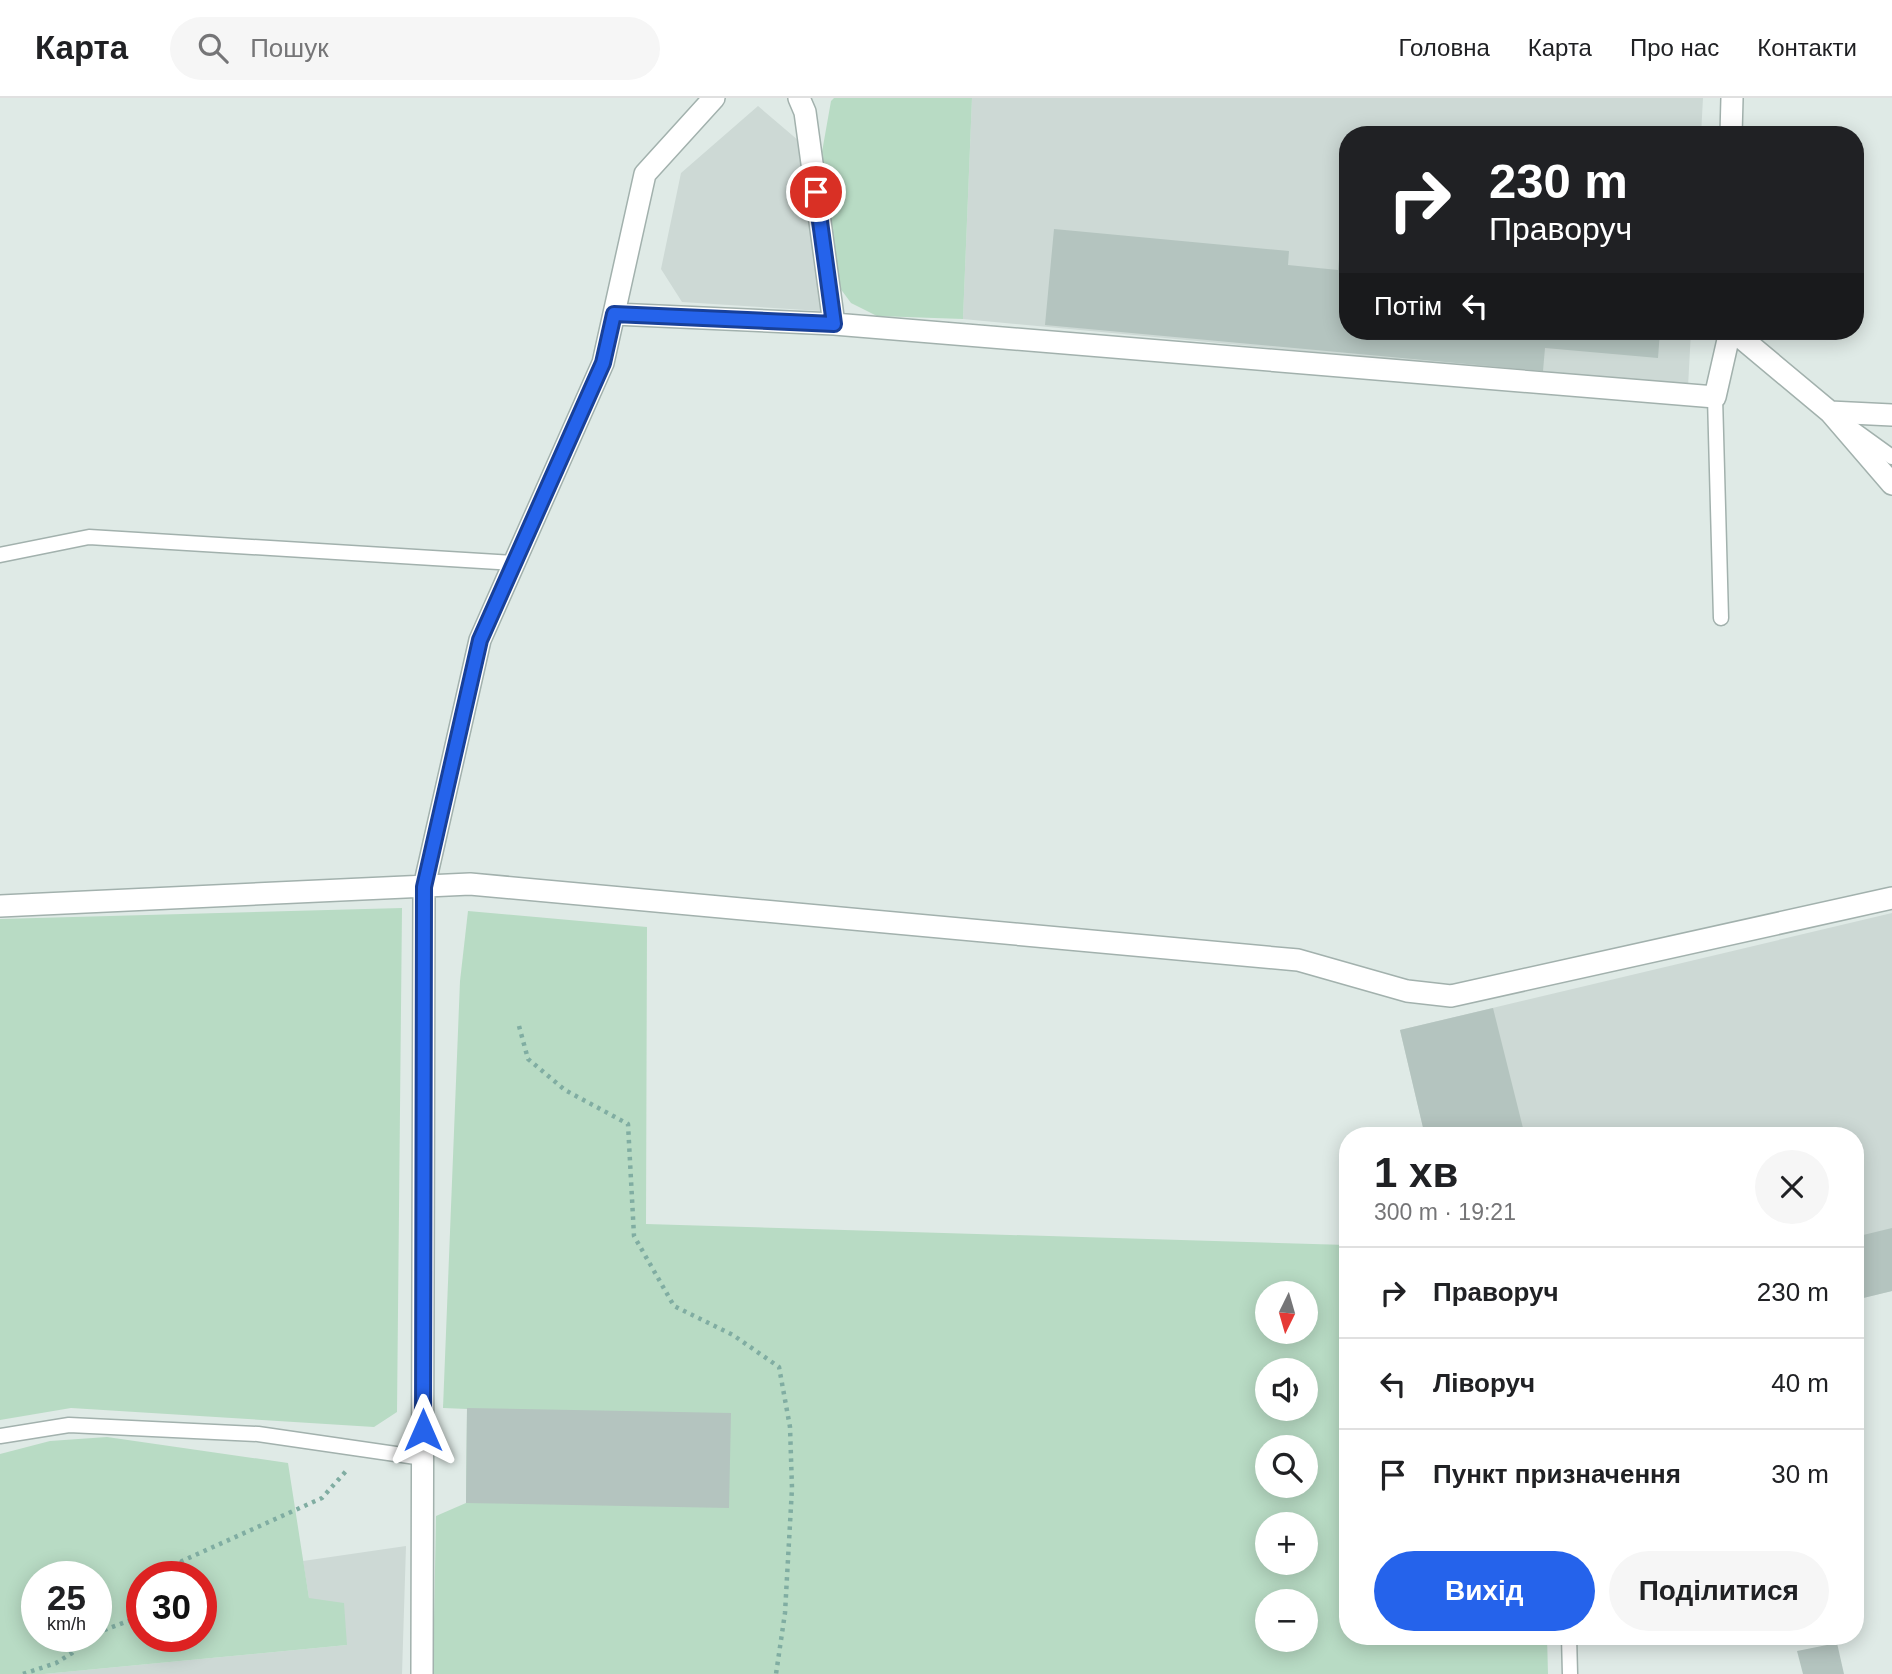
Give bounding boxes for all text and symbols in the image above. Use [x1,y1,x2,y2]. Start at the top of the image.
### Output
search box [170,17,660,80]
text: Карта [35,29,128,66]
icon: search [194,29,232,67]
text: Пошук [250,33,329,63]
text: Головна [1399,34,1490,61]
text: Карта [1528,34,1592,61]
text: Про нас [1630,34,1719,61]
text: Контакти [1757,34,1857,61]
icon: right [1374,154,1465,245]
text: 230 m [1489,154,1628,208]
pin [786,162,846,222]
icon: arrive [797,173,835,211]
text: Праворуч [1489,211,1632,247]
icon: left [1456,287,1494,325]
text: Потім [1374,291,1442,321]
text: 1 хв [1374,1149,1458,1196]
button: close [1755,1150,1829,1224]
text: 300 m · 19:21 [1374,1199,1516,1225]
icon: right [1374,1274,1412,1312]
text: Праворуч [1433,1277,1559,1307]
text: 230 m [1757,1277,1829,1307]
north arrow [1255,1281,1318,1344]
map controls [1255,1281,1318,1652]
button: sound [1255,1358,1318,1421]
icon: left [1374,1365,1412,1403]
text: Ліворуч [1433,1368,1535,1398]
text: 40 m [1771,1368,1829,1398]
position arrow [386,1393,460,1467]
button: search [1255,1435,1318,1498]
icon: arrive [1374,1456,1412,1494]
text: Пункт призначення [1433,1459,1681,1489]
text: 30 m [1771,1459,1829,1489]
button: + [1255,1512,1318,1575]
button: Вихід [1374,1551,1595,1631]
button: Поділитися [1609,1551,1829,1631]
speed limit sign: 30 [126,1561,217,1652]
text: 25 [47,1578,86,1617]
button: − [1255,1589,1318,1652]
text: km/h [47,1614,86,1634]

